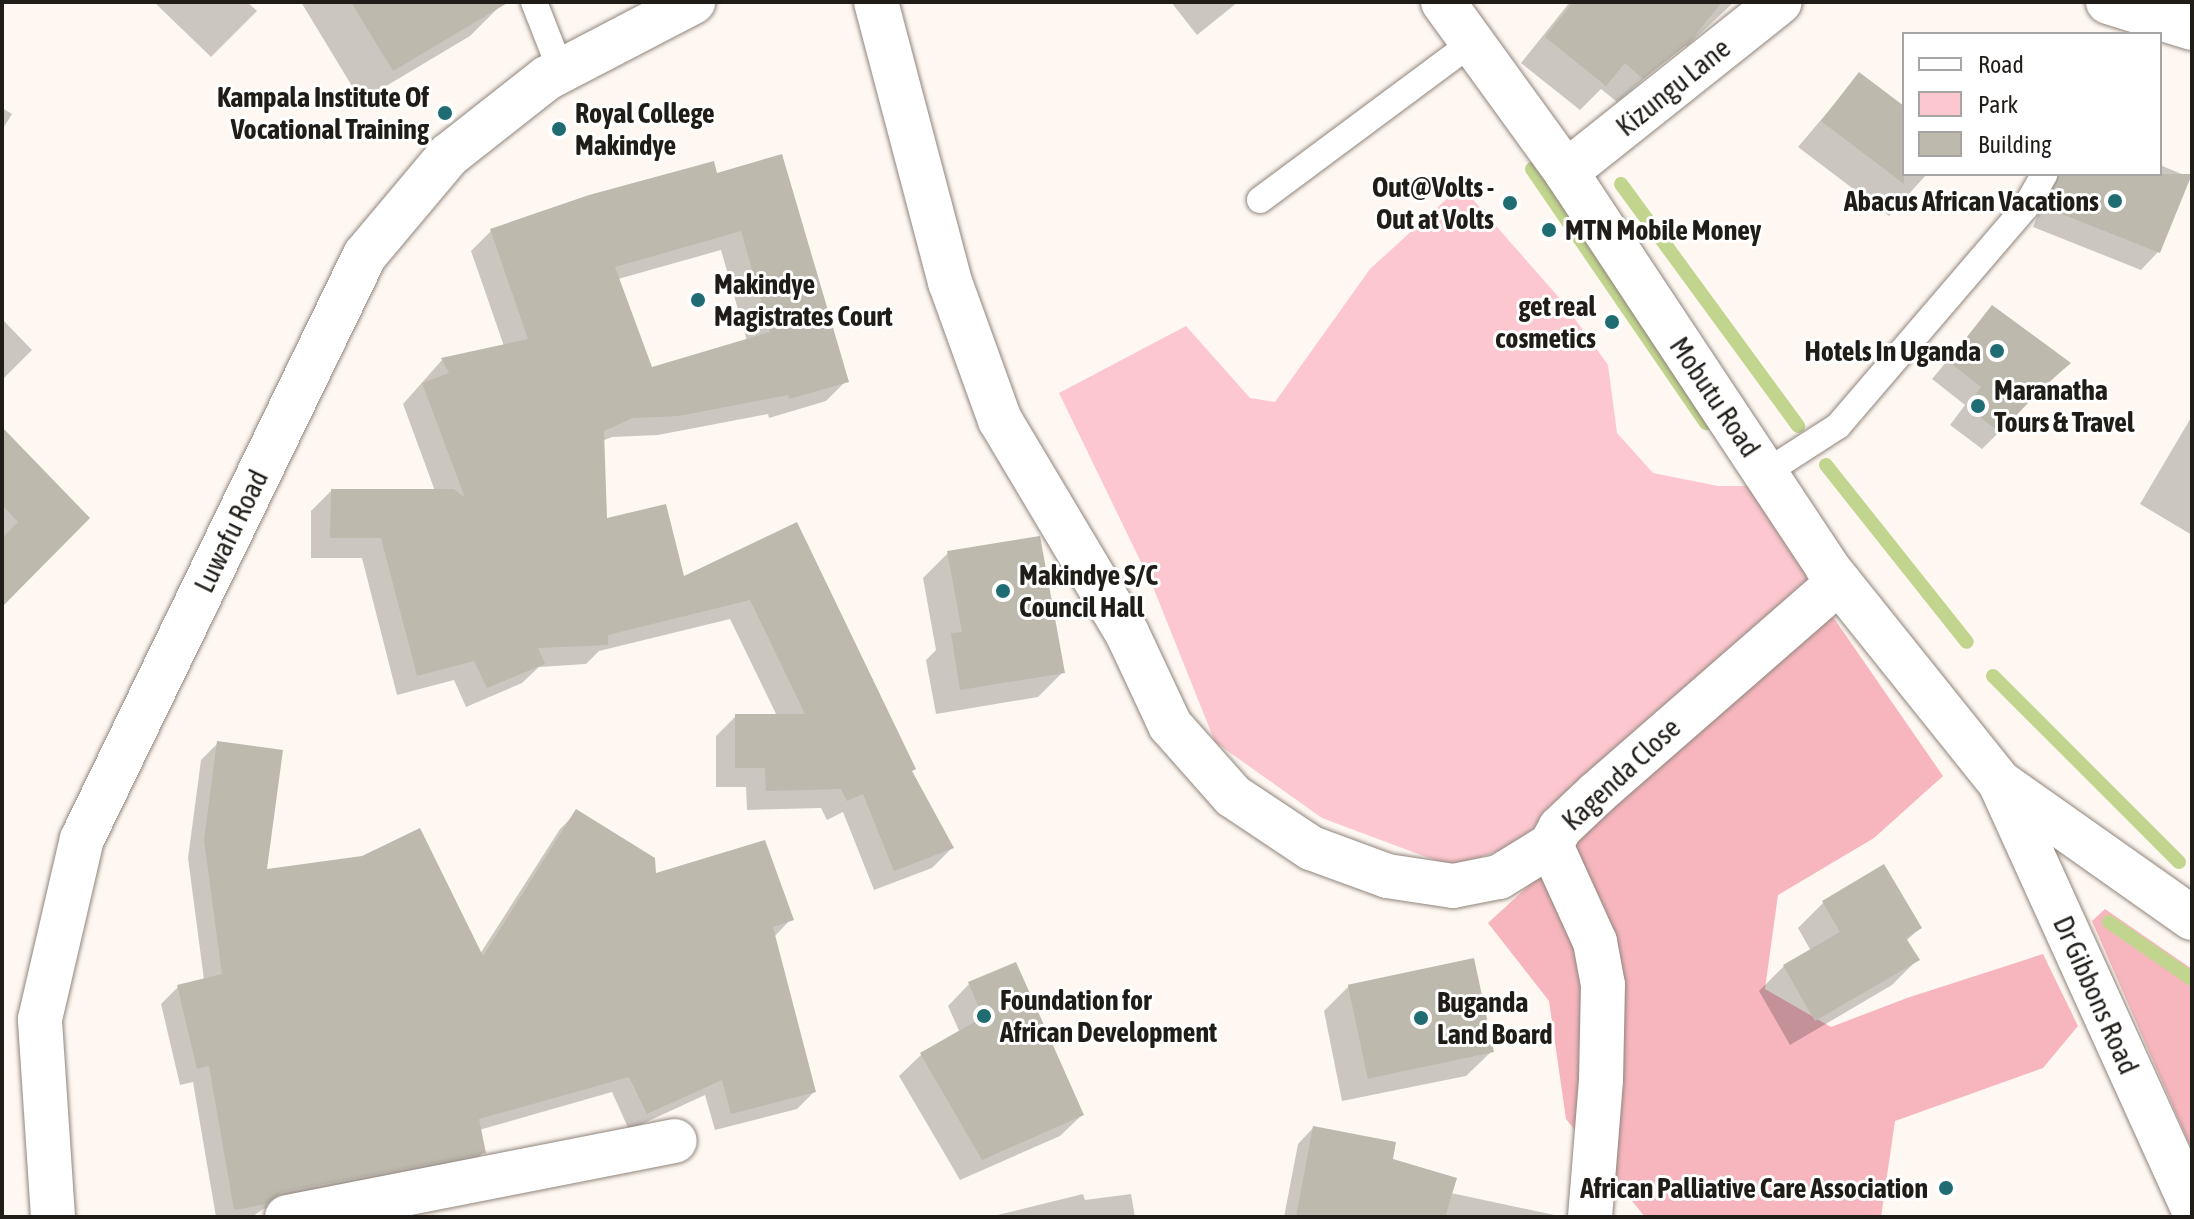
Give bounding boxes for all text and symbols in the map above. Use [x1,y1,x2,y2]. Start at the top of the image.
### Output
street label: Kizungu Lane [1609,31,1737,143]
legend [1902,32,2162,176]
text: Road [1978,51,2024,78]
place label: Kampala Institute Of Vocational Training [217,80,429,146]
text: Park [1978,91,2018,118]
place label: Royal College Makindye [575,96,715,162]
marker: Kampala Institute Of Vocational Training [436,104,454,122]
marker: Royal College Makindye [550,120,568,138]
text: Building [1978,131,2051,158]
place label: Out@Volts - Out at Volts [1372,170,1494,236]
place label: Abacus African Vacations [1844,184,2099,218]
marker: Abacus African Vacations [2106,192,2124,210]
marker: Out@Volts - Out at Volts [1501,194,1519,212]
place label: MTN Mobile Money [1565,213,1761,247]
marker: MTN Mobile Money [1540,221,1558,239]
place label: Makindye Magistrates Court [714,267,892,333]
place label: get real cosmetics [1495,289,1596,355]
marker: Makindye Magistrates Court [689,291,707,309]
marker: get real cosmetics [1603,313,1621,331]
street label: Mobutu Road [1663,331,1767,463]
place label: Hotels In Uganda [1804,334,1981,368]
marker: Hotels In Uganda [1988,342,2006,360]
place label: Maranatha Tours & Travel [1994,373,2134,439]
marker: Maranatha Tours & Travel [1969,397,1987,415]
street label: Luwafu Road [187,464,275,598]
place label: Makindye S/C Council Hall [1019,558,1158,624]
marker: Makindye S/C Council Hall [994,582,1012,600]
street label: Kagenda Close [1555,711,1687,837]
street label: Dr Gibbons Road [2046,911,2146,1079]
place label: Foundation for African Development [1000,983,1217,1049]
place label: Buganda Land Board [1437,985,1553,1051]
marker: Foundation for African Development [975,1007,993,1025]
marker: Buganda Land Board [1412,1009,1430,1027]
place label: African Palliative Care Association [1580,1171,1928,1205]
marker: African Palliative Care Association [1935,1177,1957,1199]

